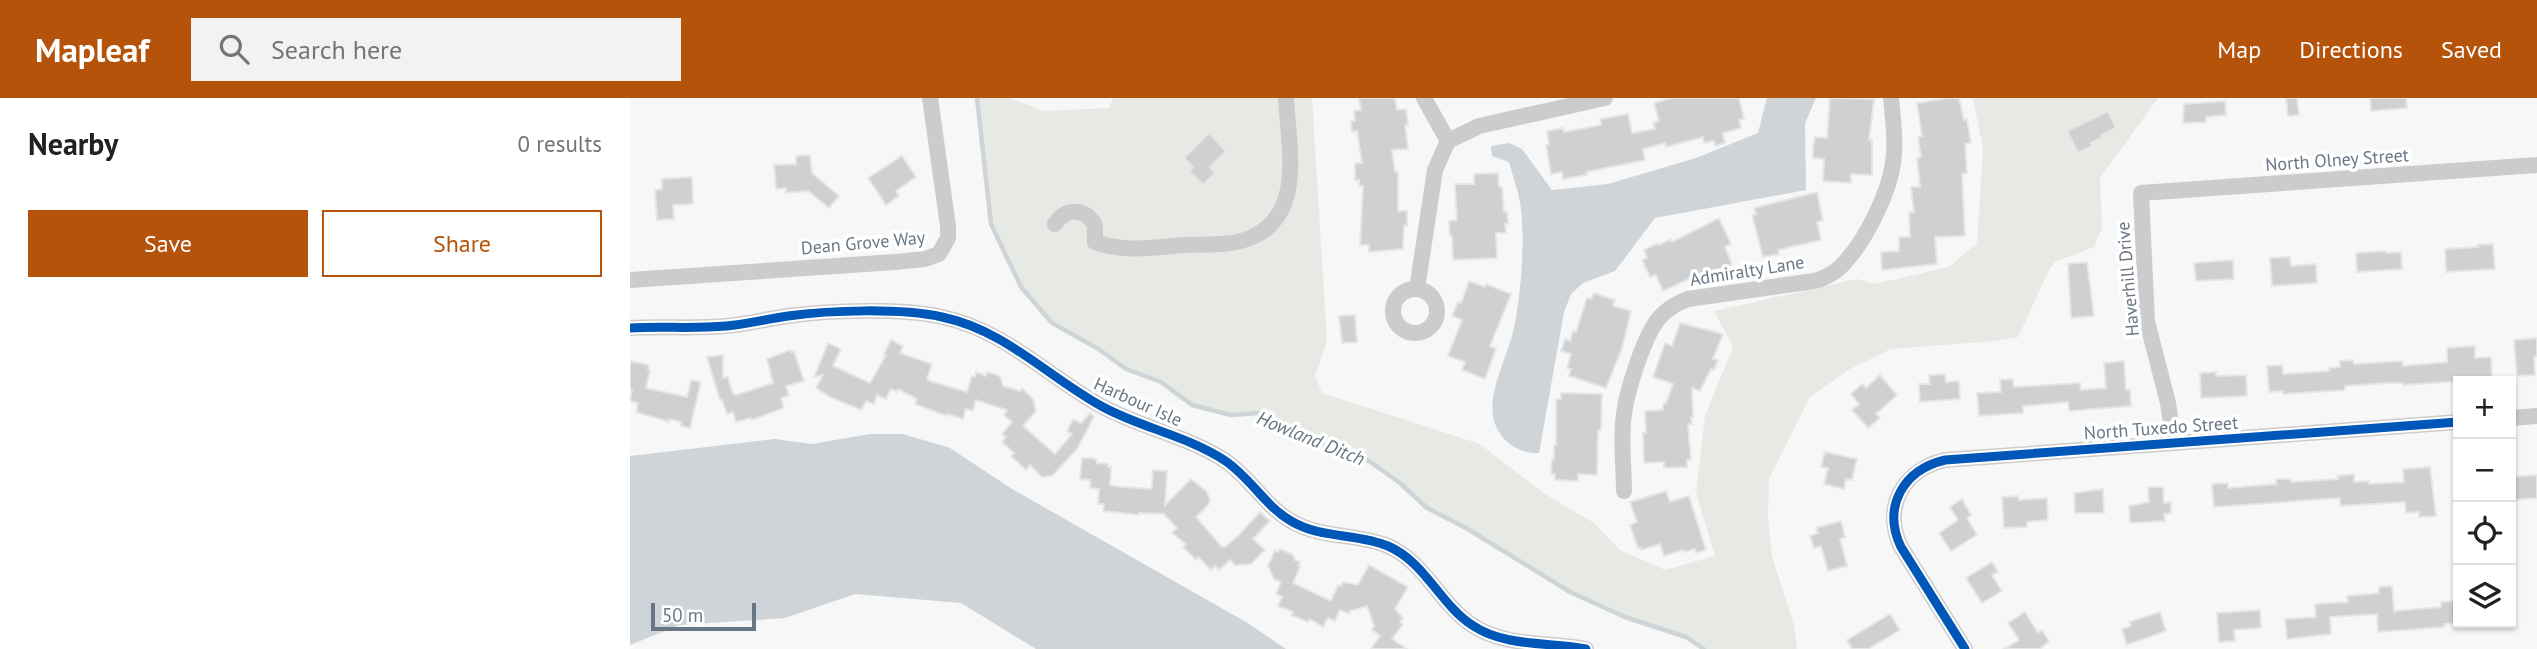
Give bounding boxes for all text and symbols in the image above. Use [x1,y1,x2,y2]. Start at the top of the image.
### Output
search box [191,18,681,81]
text: Mapleaf [35,28,149,71]
icon: search [215,30,253,68]
text: Search here [271,33,402,66]
text: Map [2217,34,2261,65]
text: Directions [2299,34,2403,65]
text: Saved [2441,34,2502,65]
text: Nearby [28,124,118,163]
text: 0 results [518,129,602,158]
street label: North Olney Street [2264,143,2410,176]
button: Save [28,210,308,277]
button: Share [322,210,602,277]
street label: Haverhill Drive [2111,221,2144,337]
street label: Dean Grove Way [800,226,927,259]
street label: Admiralty Lane [1688,250,1806,291]
street label: Harbour Isle [1090,372,1186,431]
map controls [2453,376,2516,628]
button: + [2453,376,2516,439]
water label: Howland Ditch [1254,405,1368,471]
street label: North Tuxedo Street [2083,411,2239,444]
button: − [2453,439,2516,502]
button: locate [2453,502,2516,565]
button: layers [2453,565,2516,628]
scale bar [651,600,756,632]
text: 50 m [662,603,703,627]

